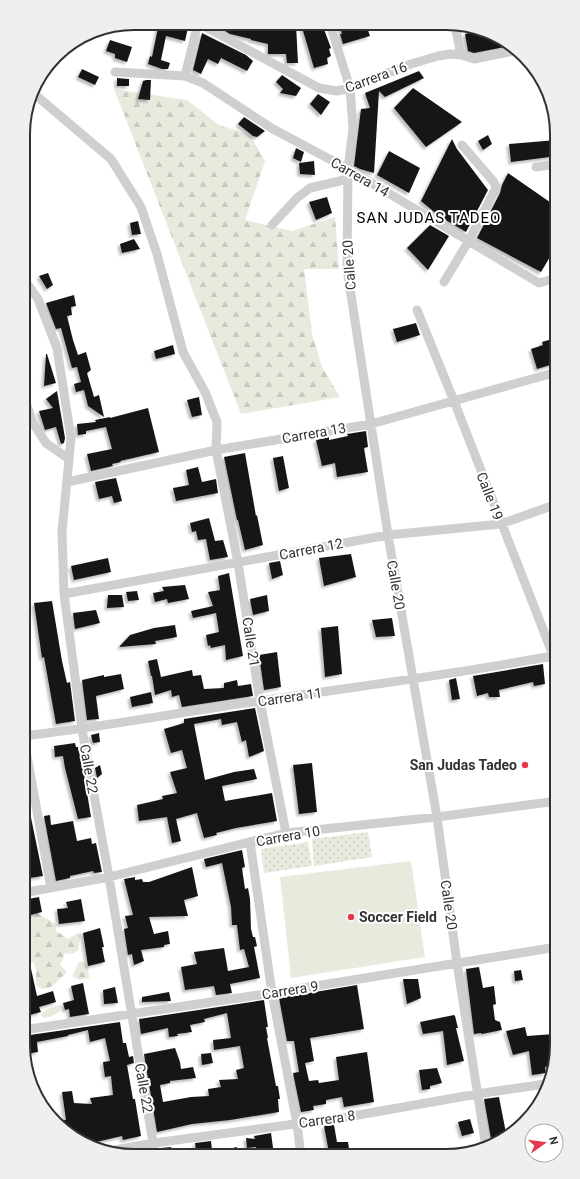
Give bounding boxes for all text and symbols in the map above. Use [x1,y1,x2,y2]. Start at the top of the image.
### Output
street label: Carrera 16 [343,58,409,96]
street label: Carrera 14 [328,154,392,200]
district label: SAN JUDAS TADEO [357,209,501,227]
street label: Calle 20 [339,239,359,291]
street label: Carrera 13 [281,419,347,447]
street label: Calle 19 [474,470,506,522]
street label: Carrera 12 [278,535,344,563]
street label: Calle 20 [384,559,408,611]
street label: Calle 21 [239,616,263,668]
street label: Carrera 11 [257,685,323,709]
street label: Calle 22 [77,743,101,795]
place label: San Judas Tadeo [410,757,517,773]
marker: San Judas Tadeo [520,760,530,770]
street label: Carrera 10 [255,822,321,850]
street label: Calle 20 [438,879,460,931]
place label: Soccer Field [359,909,437,925]
marker: Soccer Field [346,912,356,922]
street label: Carrera 9 [261,978,319,1002]
street label: Calle 22 [132,1062,156,1114]
street label: Carrera 8 [298,1107,356,1131]
north arrow [524,1123,564,1163]
text: N [546,1135,561,1146]

